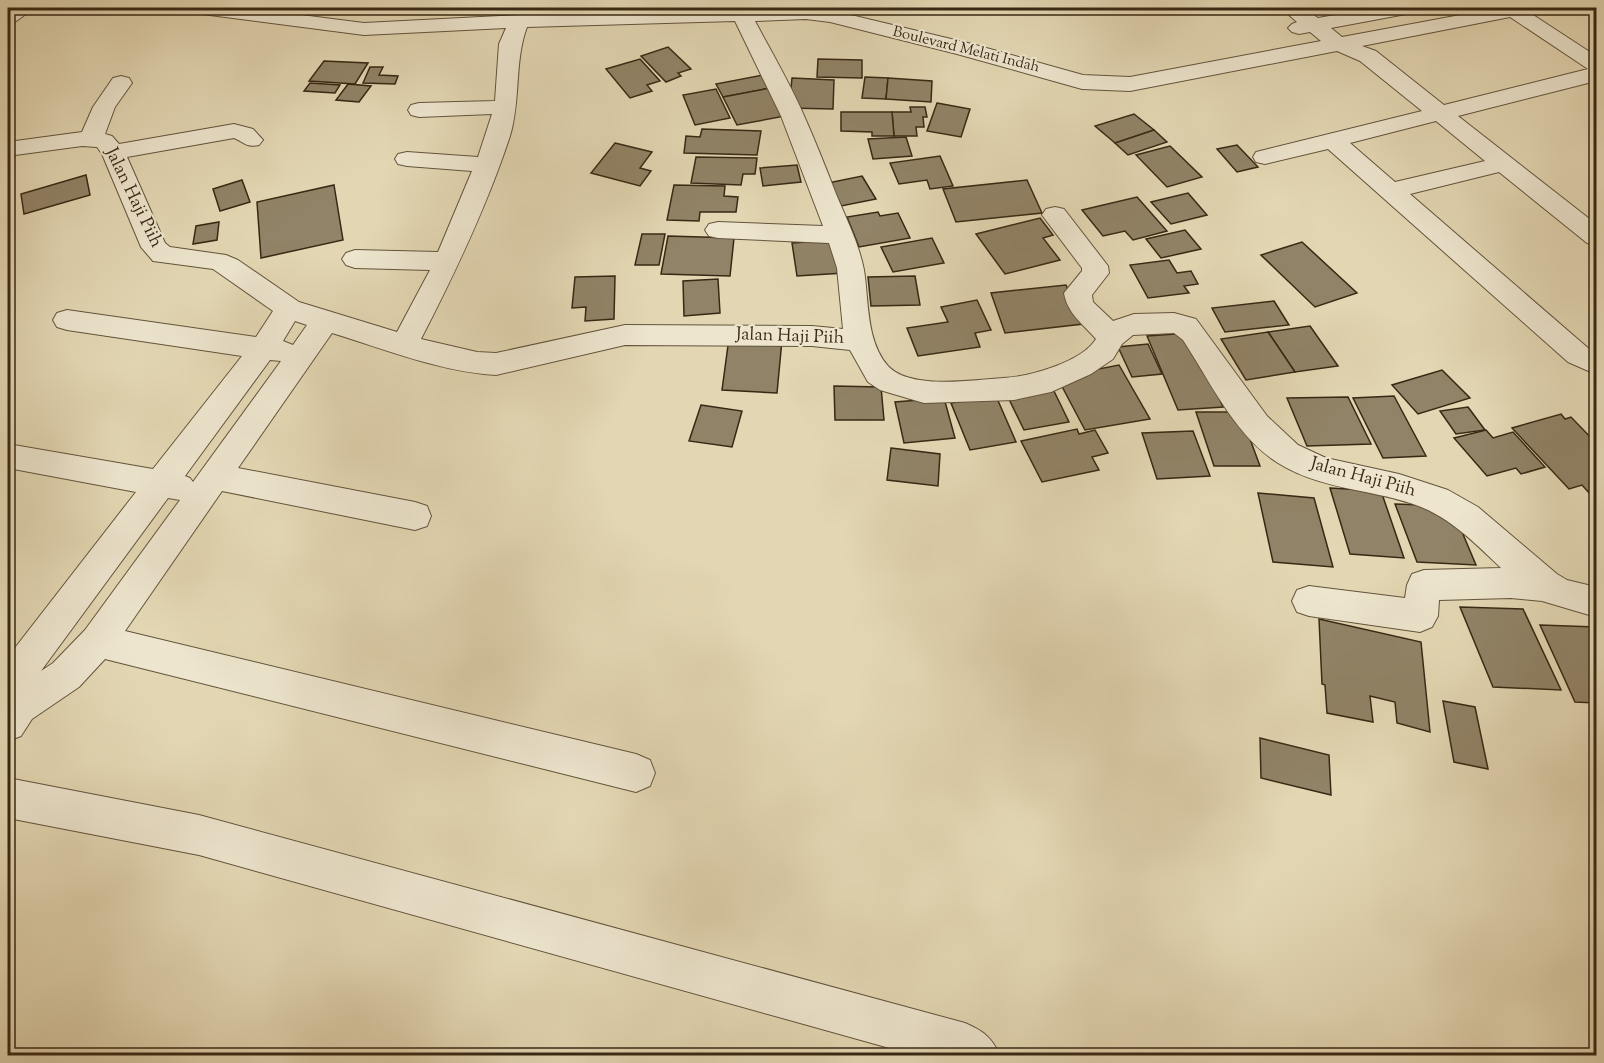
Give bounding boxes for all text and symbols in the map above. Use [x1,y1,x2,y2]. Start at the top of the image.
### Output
street label: Boulevard Melati Indah [890,22,1042,78]
street label: Jalan Haji Piih [97,143,169,253]
street label: Jalan Haji Piih [734,322,845,352]
street label: Jalan Haji Piih [1306,451,1419,505]

